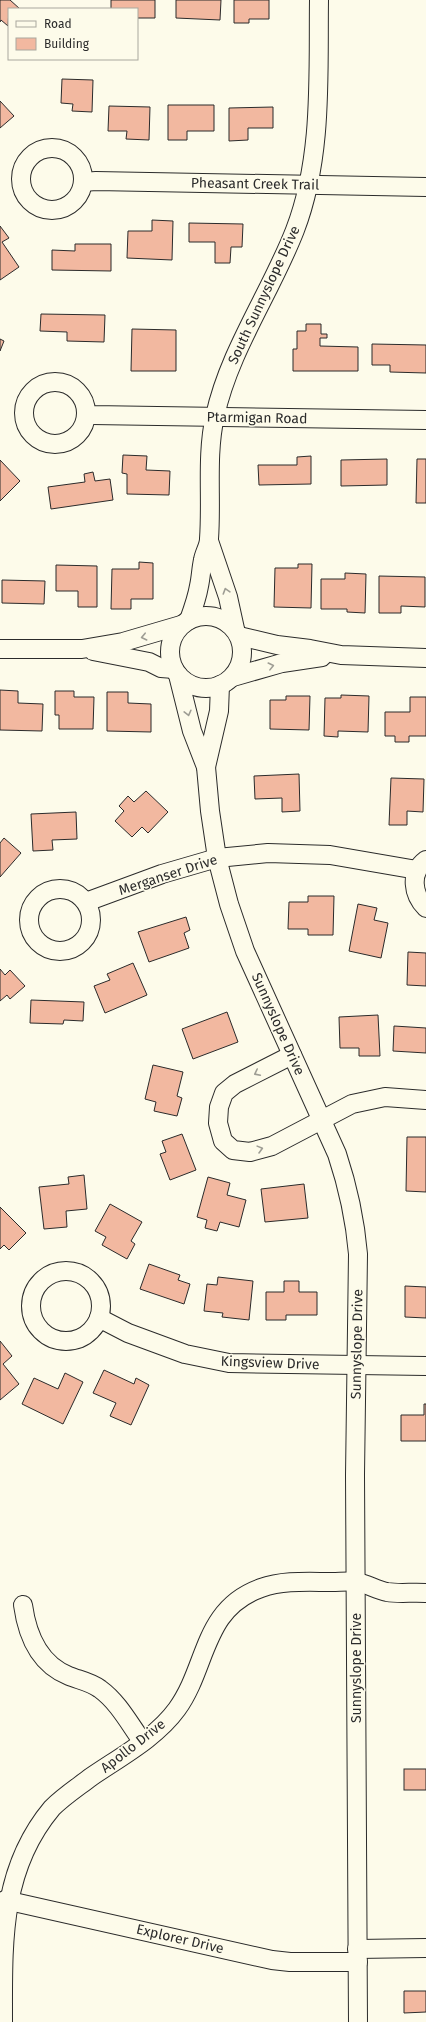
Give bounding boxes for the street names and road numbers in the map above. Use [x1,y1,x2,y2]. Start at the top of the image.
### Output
street label: Pheasant Creek Trail [191,174,319,194]
street label: South Sunnyslope Drive [224,223,304,367]
street label: Ptarmigan Road [206,409,308,427]
street label: Merganser Drive [117,851,219,899]
street label: Sunnyslope Drive [248,970,308,1078]
street label: Sunnyslope Drive [348,1289,366,1399]
street label: Kingsview Drive [220,1353,320,1373]
street label: Sunnyslope Drive [348,1613,365,1723]
street label: Apollo Drive [97,1715,169,1777]
street label: Explorer Drive [135,1921,225,1957]

